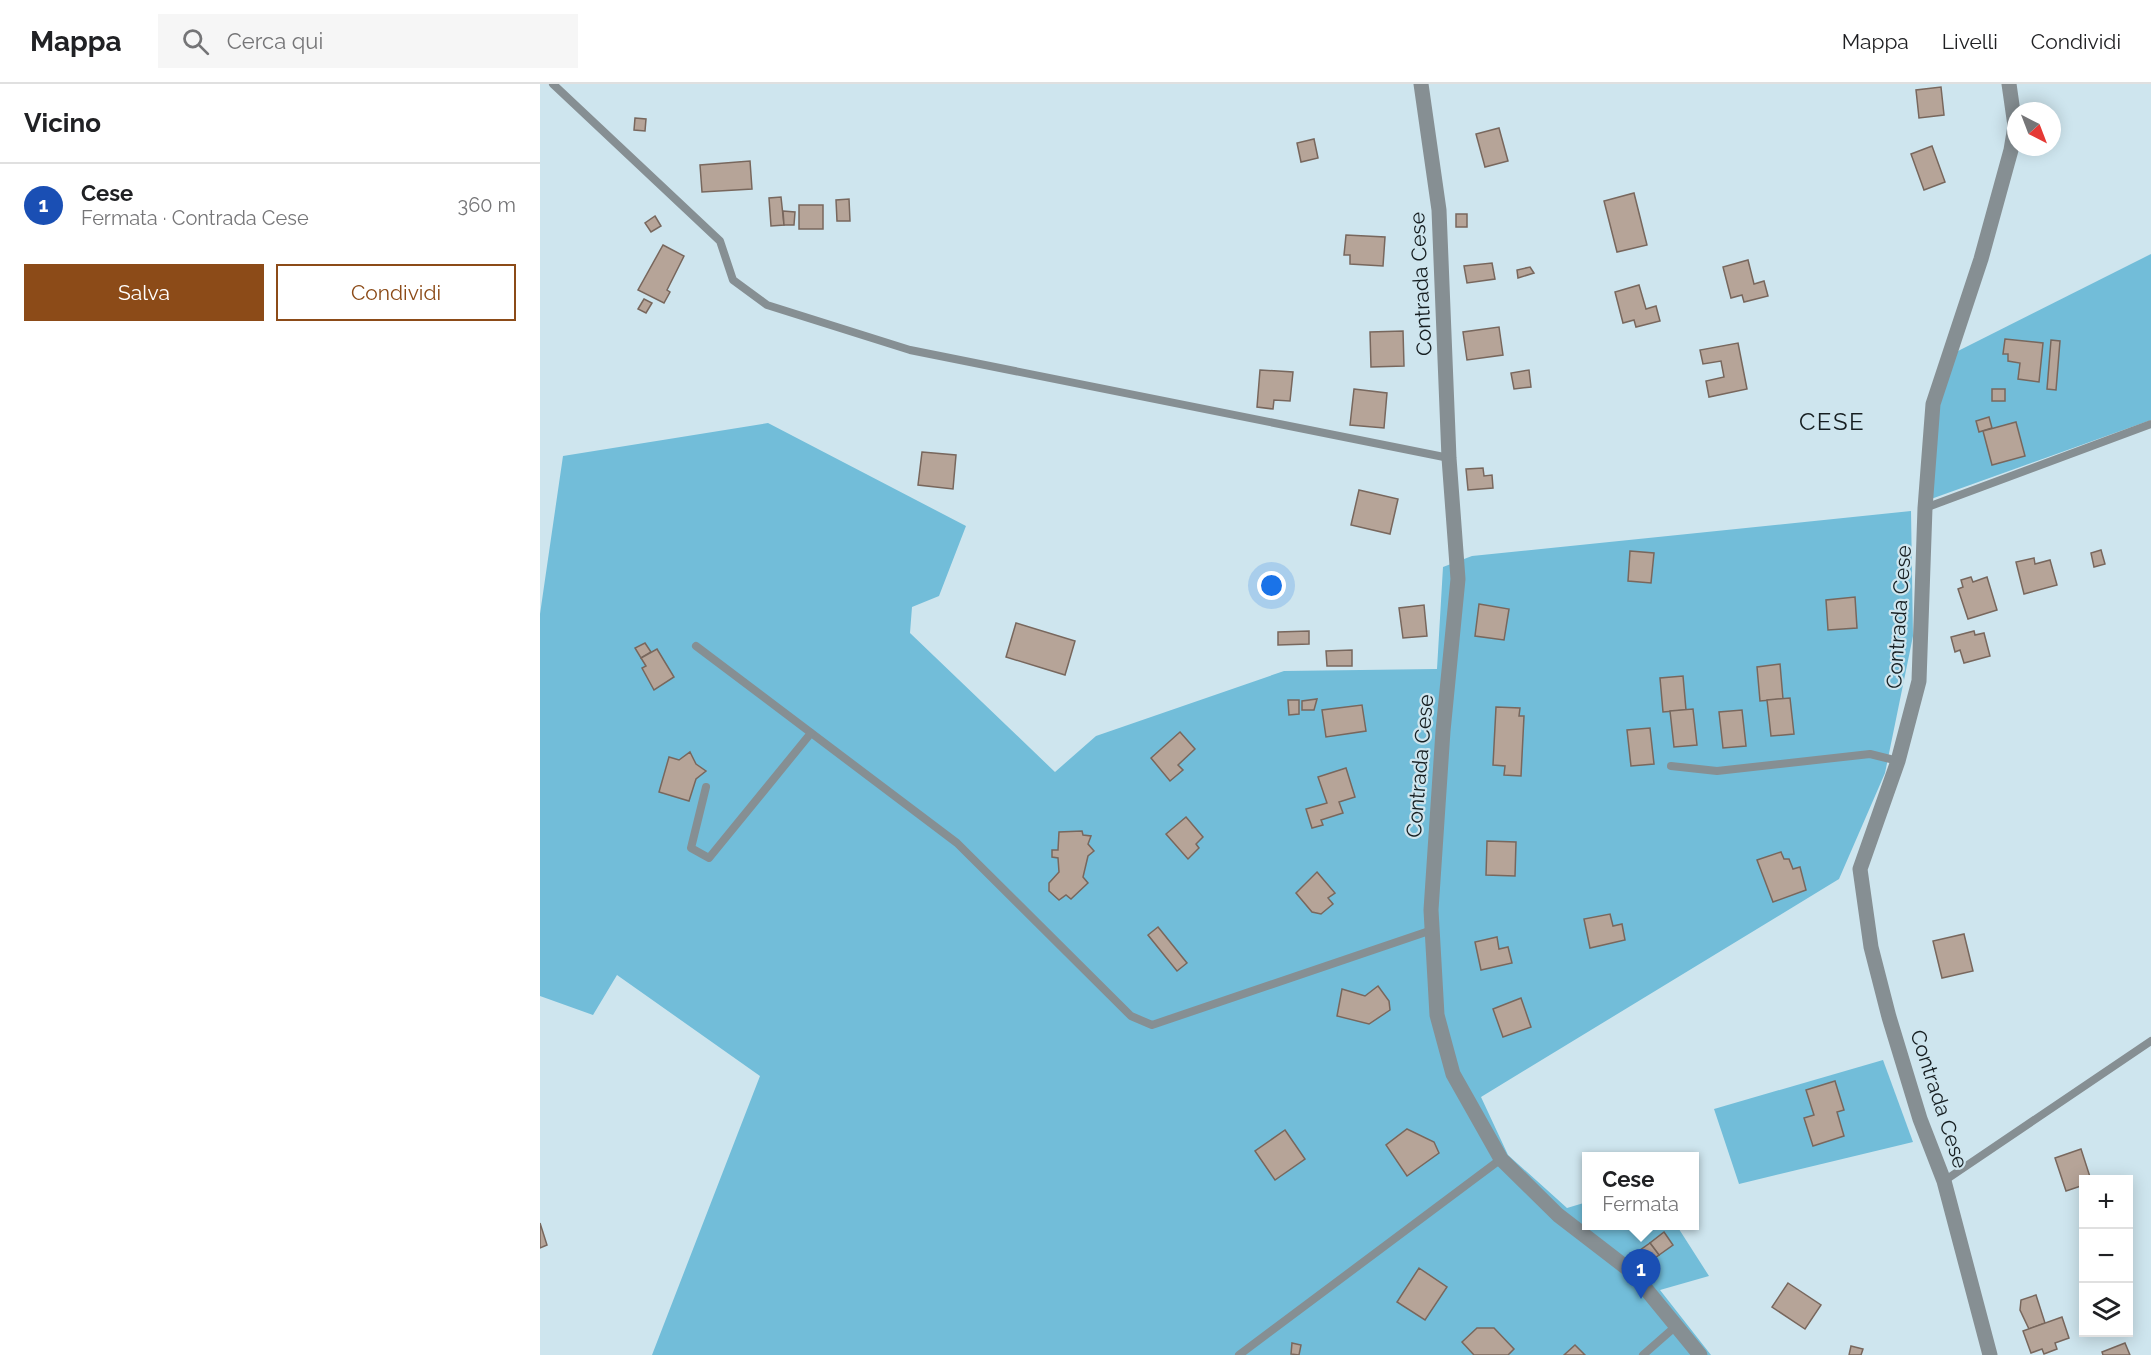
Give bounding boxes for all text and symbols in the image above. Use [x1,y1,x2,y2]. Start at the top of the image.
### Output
search box [158,14,578,68]
text: Mappa [30,25,122,58]
icon: search [179,25,212,58]
text: Cerca qui [227,28,323,54]
text: Mappa [1842,29,1909,54]
text: Livelli [1942,29,1998,54]
text: Condividi [2031,29,2121,54]
north arrow [2007,102,2061,156]
text: Vicino [24,108,101,138]
text: Cese [81,180,133,206]
text: 1 [39,193,48,217]
text: 360 m [458,193,516,217]
text: Fermata · Contrada Cese [81,206,309,230]
street label: Contrada Cese [1404,212,1437,357]
button: Salva [24,264,264,321]
button: Condividi [276,264,516,321]
district label: CESE [1799,407,1865,436]
street label: Contrada Cese [1881,544,1916,690]
your location [1257,571,1286,600]
street label: Contrada Cese [1401,693,1438,839]
street label: Contrada Cese [1905,1027,1974,1171]
popup [1582,1152,1699,1230]
text: Cese [1602,1166,1654,1192]
map controls [2079,1175,2133,1337]
button: + [2079,1175,2133,1229]
text: Fermata [1602,1192,1679,1216]
button: − [2079,1229,2133,1283]
pin: 1 [1622,1250,1660,1299]
button: layers [2079,1283,2133,1337]

